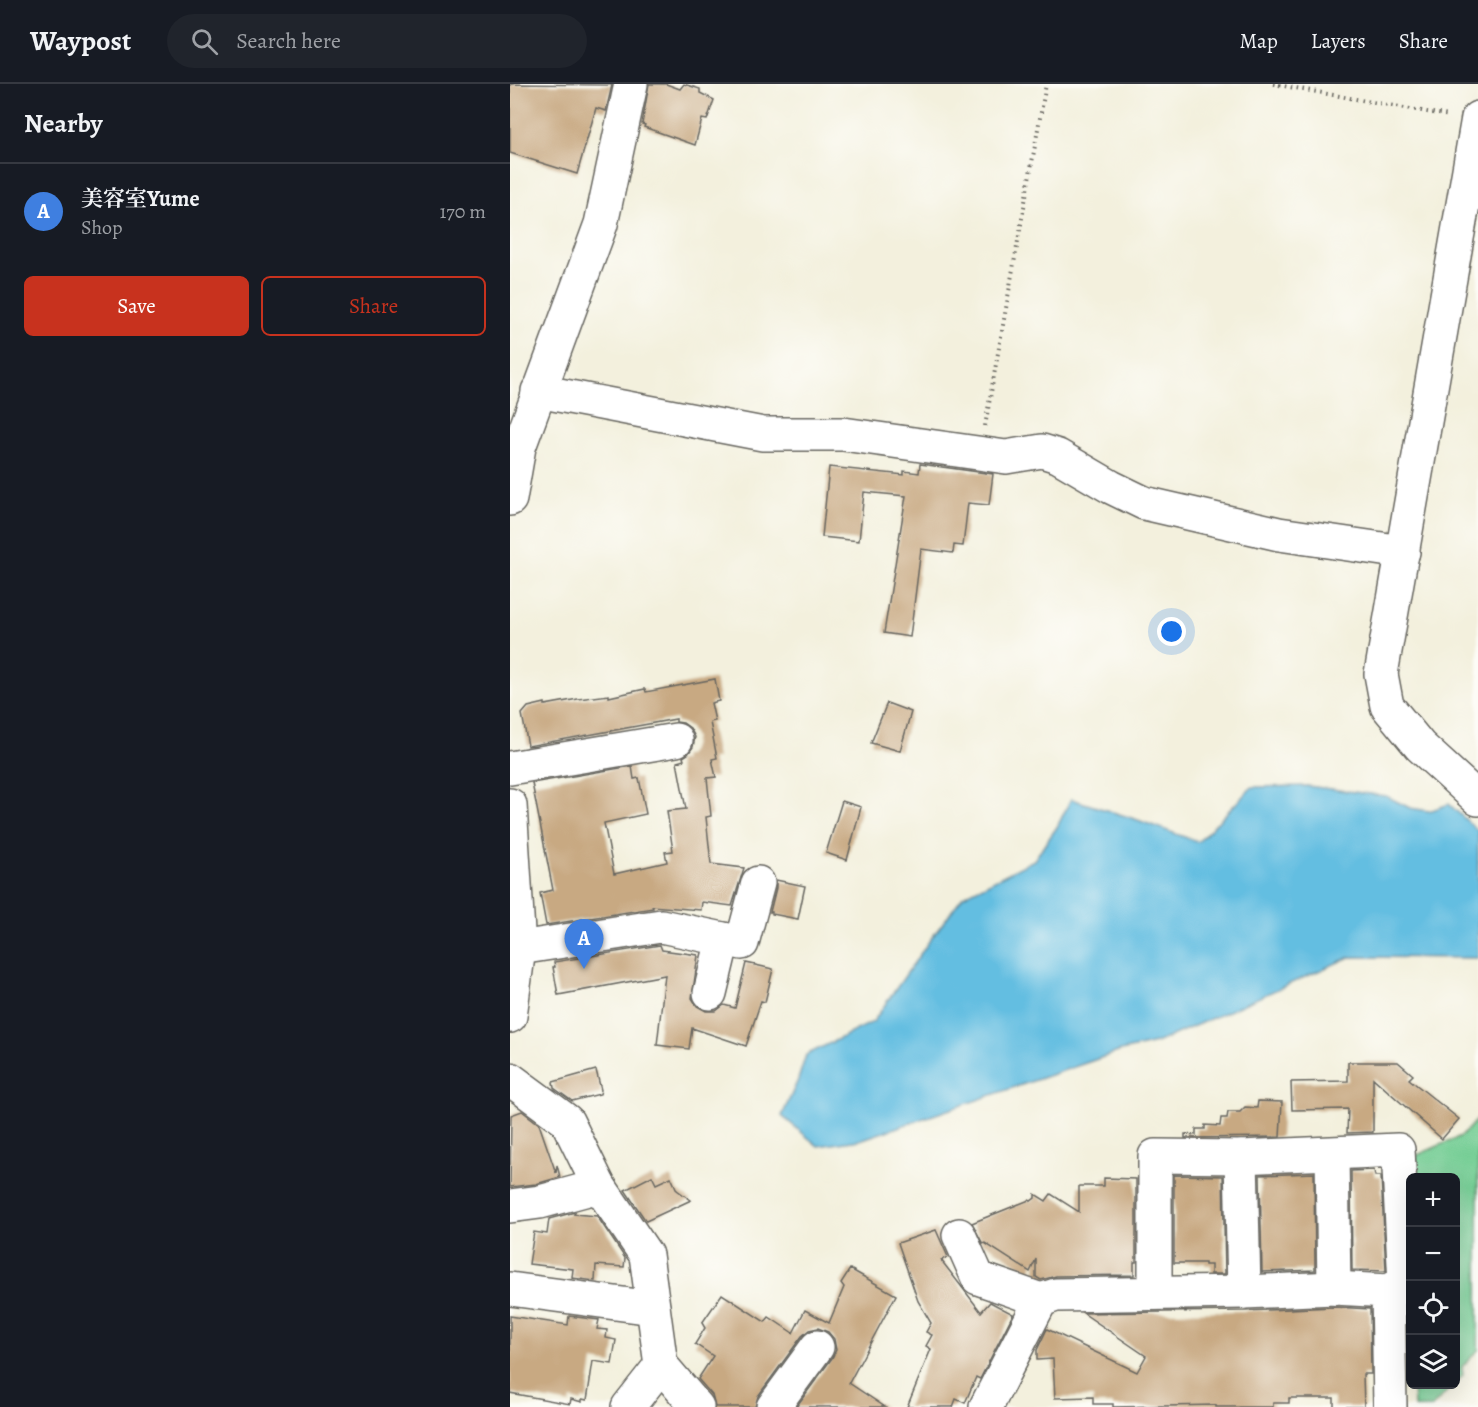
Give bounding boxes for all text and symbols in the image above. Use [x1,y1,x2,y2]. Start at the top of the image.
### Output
search box [167,14,587,68]
text: Waypost [30,22,131,60]
icon: search [188,25,221,58]
text: Search here [236,26,341,56]
text: Map [1239,27,1278,55]
text: Layers [1311,27,1366,55]
text: Share [1399,27,1448,55]
text: Nearby [24,106,103,141]
text: 美容室Yume [81,184,200,214]
text: A [37,198,50,225]
text: 170 m [440,198,486,225]
text: Shop [81,214,123,241]
button: Save [24,276,249,336]
button: Share [261,276,486,336]
your location [1157,617,1186,646]
pin: A [564,920,604,969]
map controls [1406,1173,1460,1389]
button: + [1406,1173,1460,1227]
button: − [1406,1227,1460,1281]
button: locate [1406,1281,1460,1335]
button: layers [1406,1335,1460,1389]

